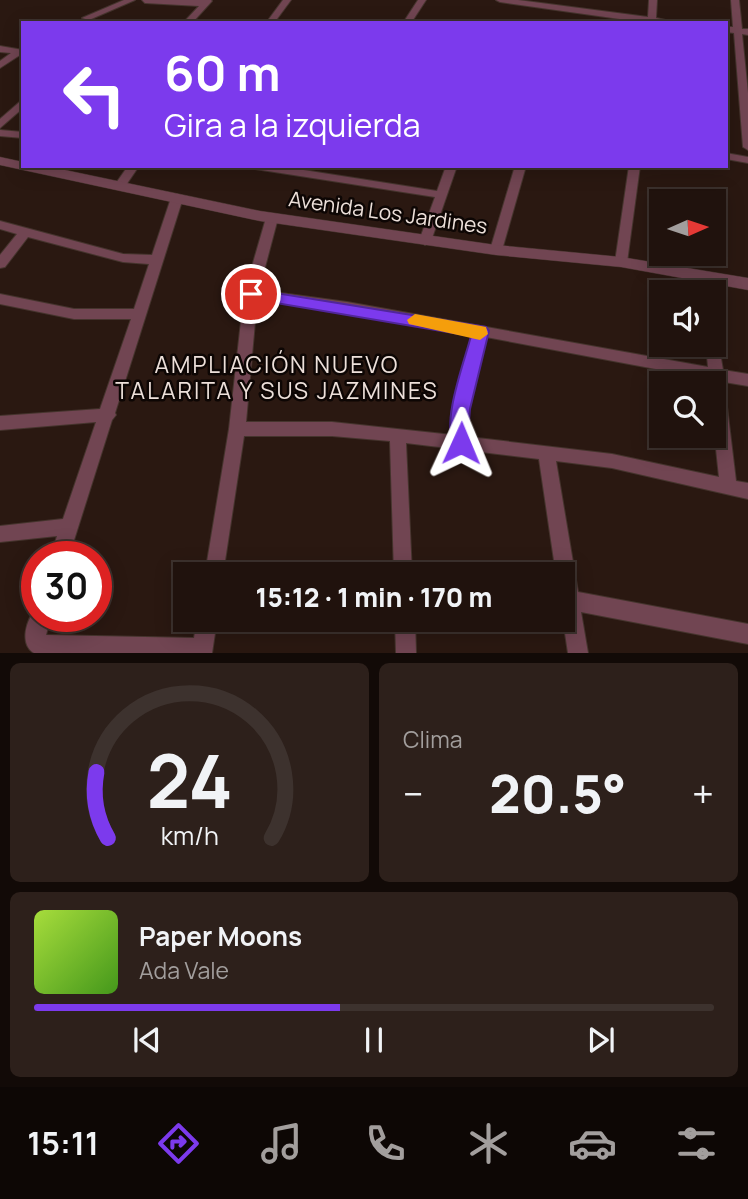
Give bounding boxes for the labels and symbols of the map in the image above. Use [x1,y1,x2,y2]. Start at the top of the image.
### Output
street label: Avenida Los Jardines [287,184,489,240]
north arrow [649,189,726,266]
pin [221,264,281,324]
district label: AMPLIACIÓN NUEVO TALARITA Y SUS JAZMINES [115,348,439,406]
position arrow [424,406,498,480]
speed limit sign: 30 [21,541,112,632]

